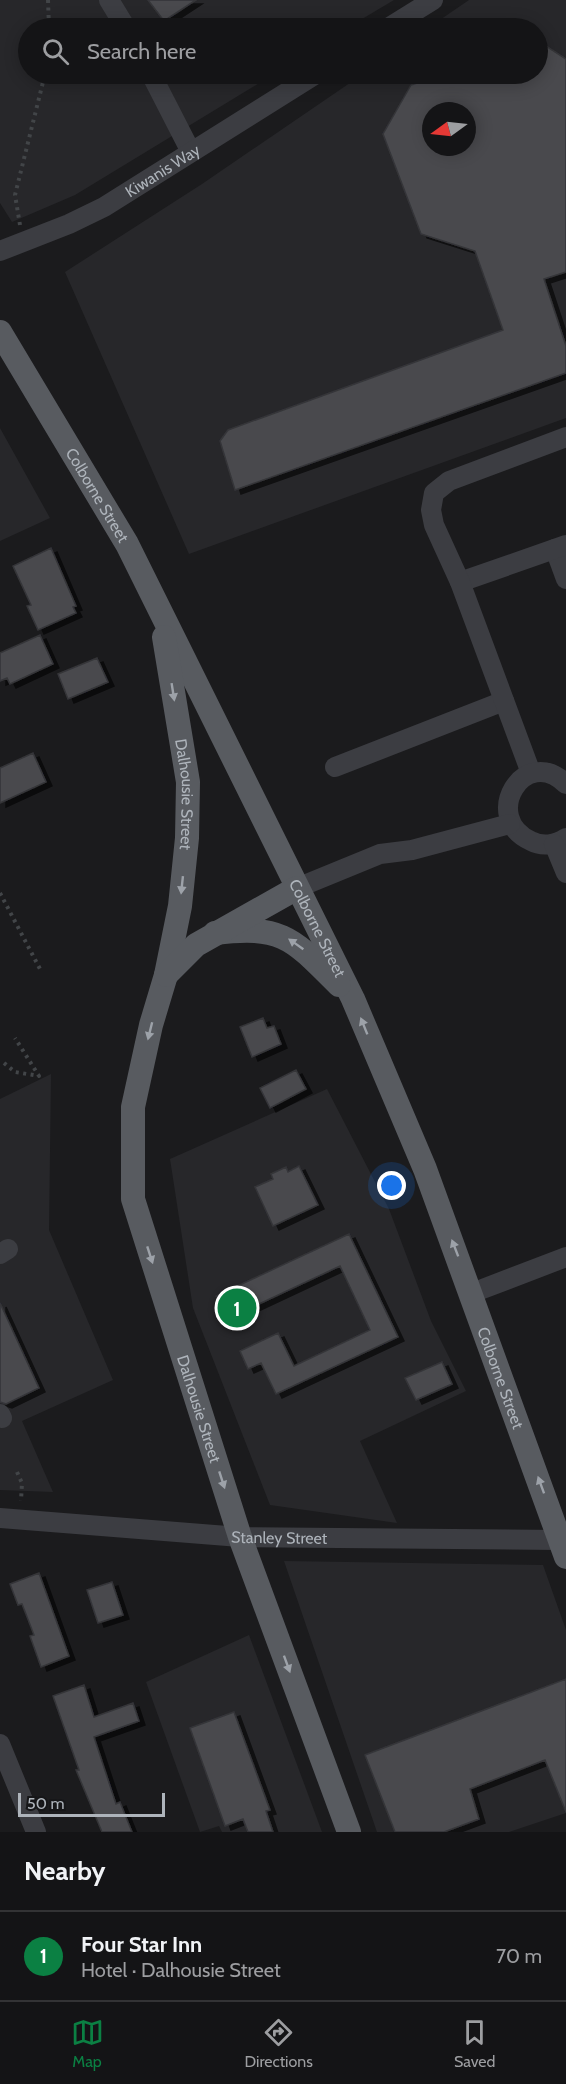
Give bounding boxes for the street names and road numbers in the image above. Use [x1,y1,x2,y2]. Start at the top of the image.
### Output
street label: Kiwanis Way [122,140,204,201]
street label: Colborne Street [62,444,133,547]
street label: Dalhousie Street [171,737,197,851]
street label: Colborne Street [285,876,350,981]
street label: Colborne Street [473,1325,528,1432]
street label: Dalhousie Street [173,1353,225,1466]
street label: Stanley Street [231,1527,328,1548]

